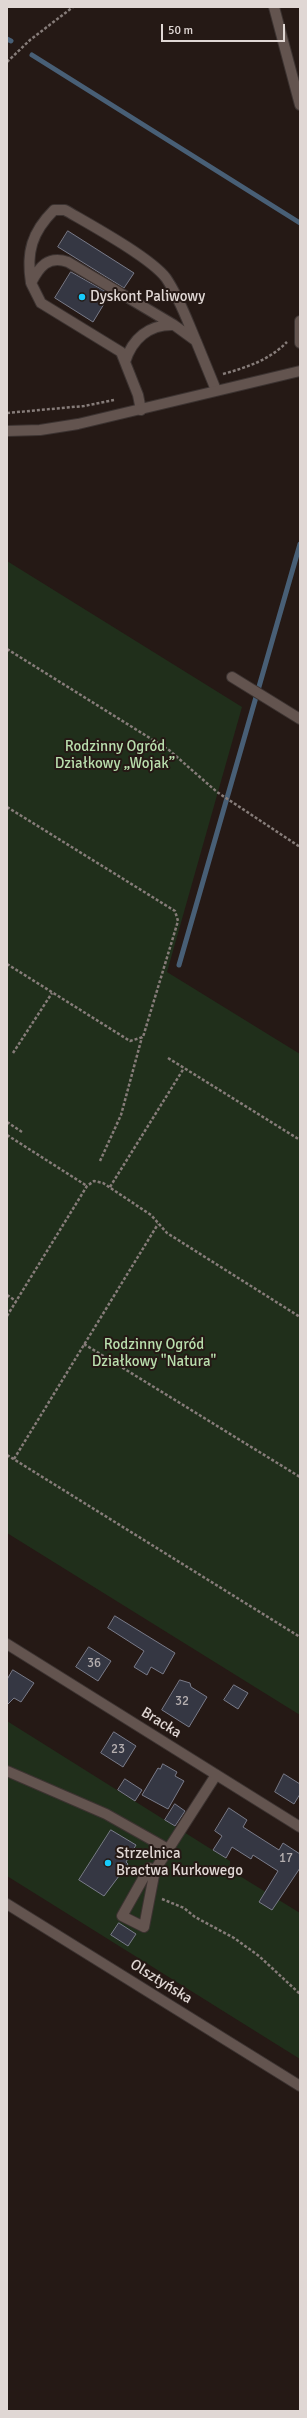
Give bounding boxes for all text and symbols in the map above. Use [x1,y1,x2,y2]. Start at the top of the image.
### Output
scale bar [163,16,287,42]
text: 50 m [168,23,193,38]
place label: Dyskont Paliwowy [90,288,205,306]
marker: Dyskont Paliwowy [77,292,87,302]
park label: Rodzinny Ogród Działkowy „Wojak” [55,738,175,773]
park label: Rodzinny Ogród Działkowy "Natura" [92,1336,216,1371]
house number: 36 [87,1656,101,1672]
house number: 32 [175,1694,189,1710]
street label: Bracka [138,1704,184,1742]
house number: 23 [111,1742,125,1758]
place label: Strzelnica Bractwa Kurkowego [116,1845,243,1880]
house number: 17 [279,1851,293,1867]
marker: Strzelnica Bractwa Kurkowego [103,1858,113,1868]
street label: Olsztyńska [127,1956,195,2008]

